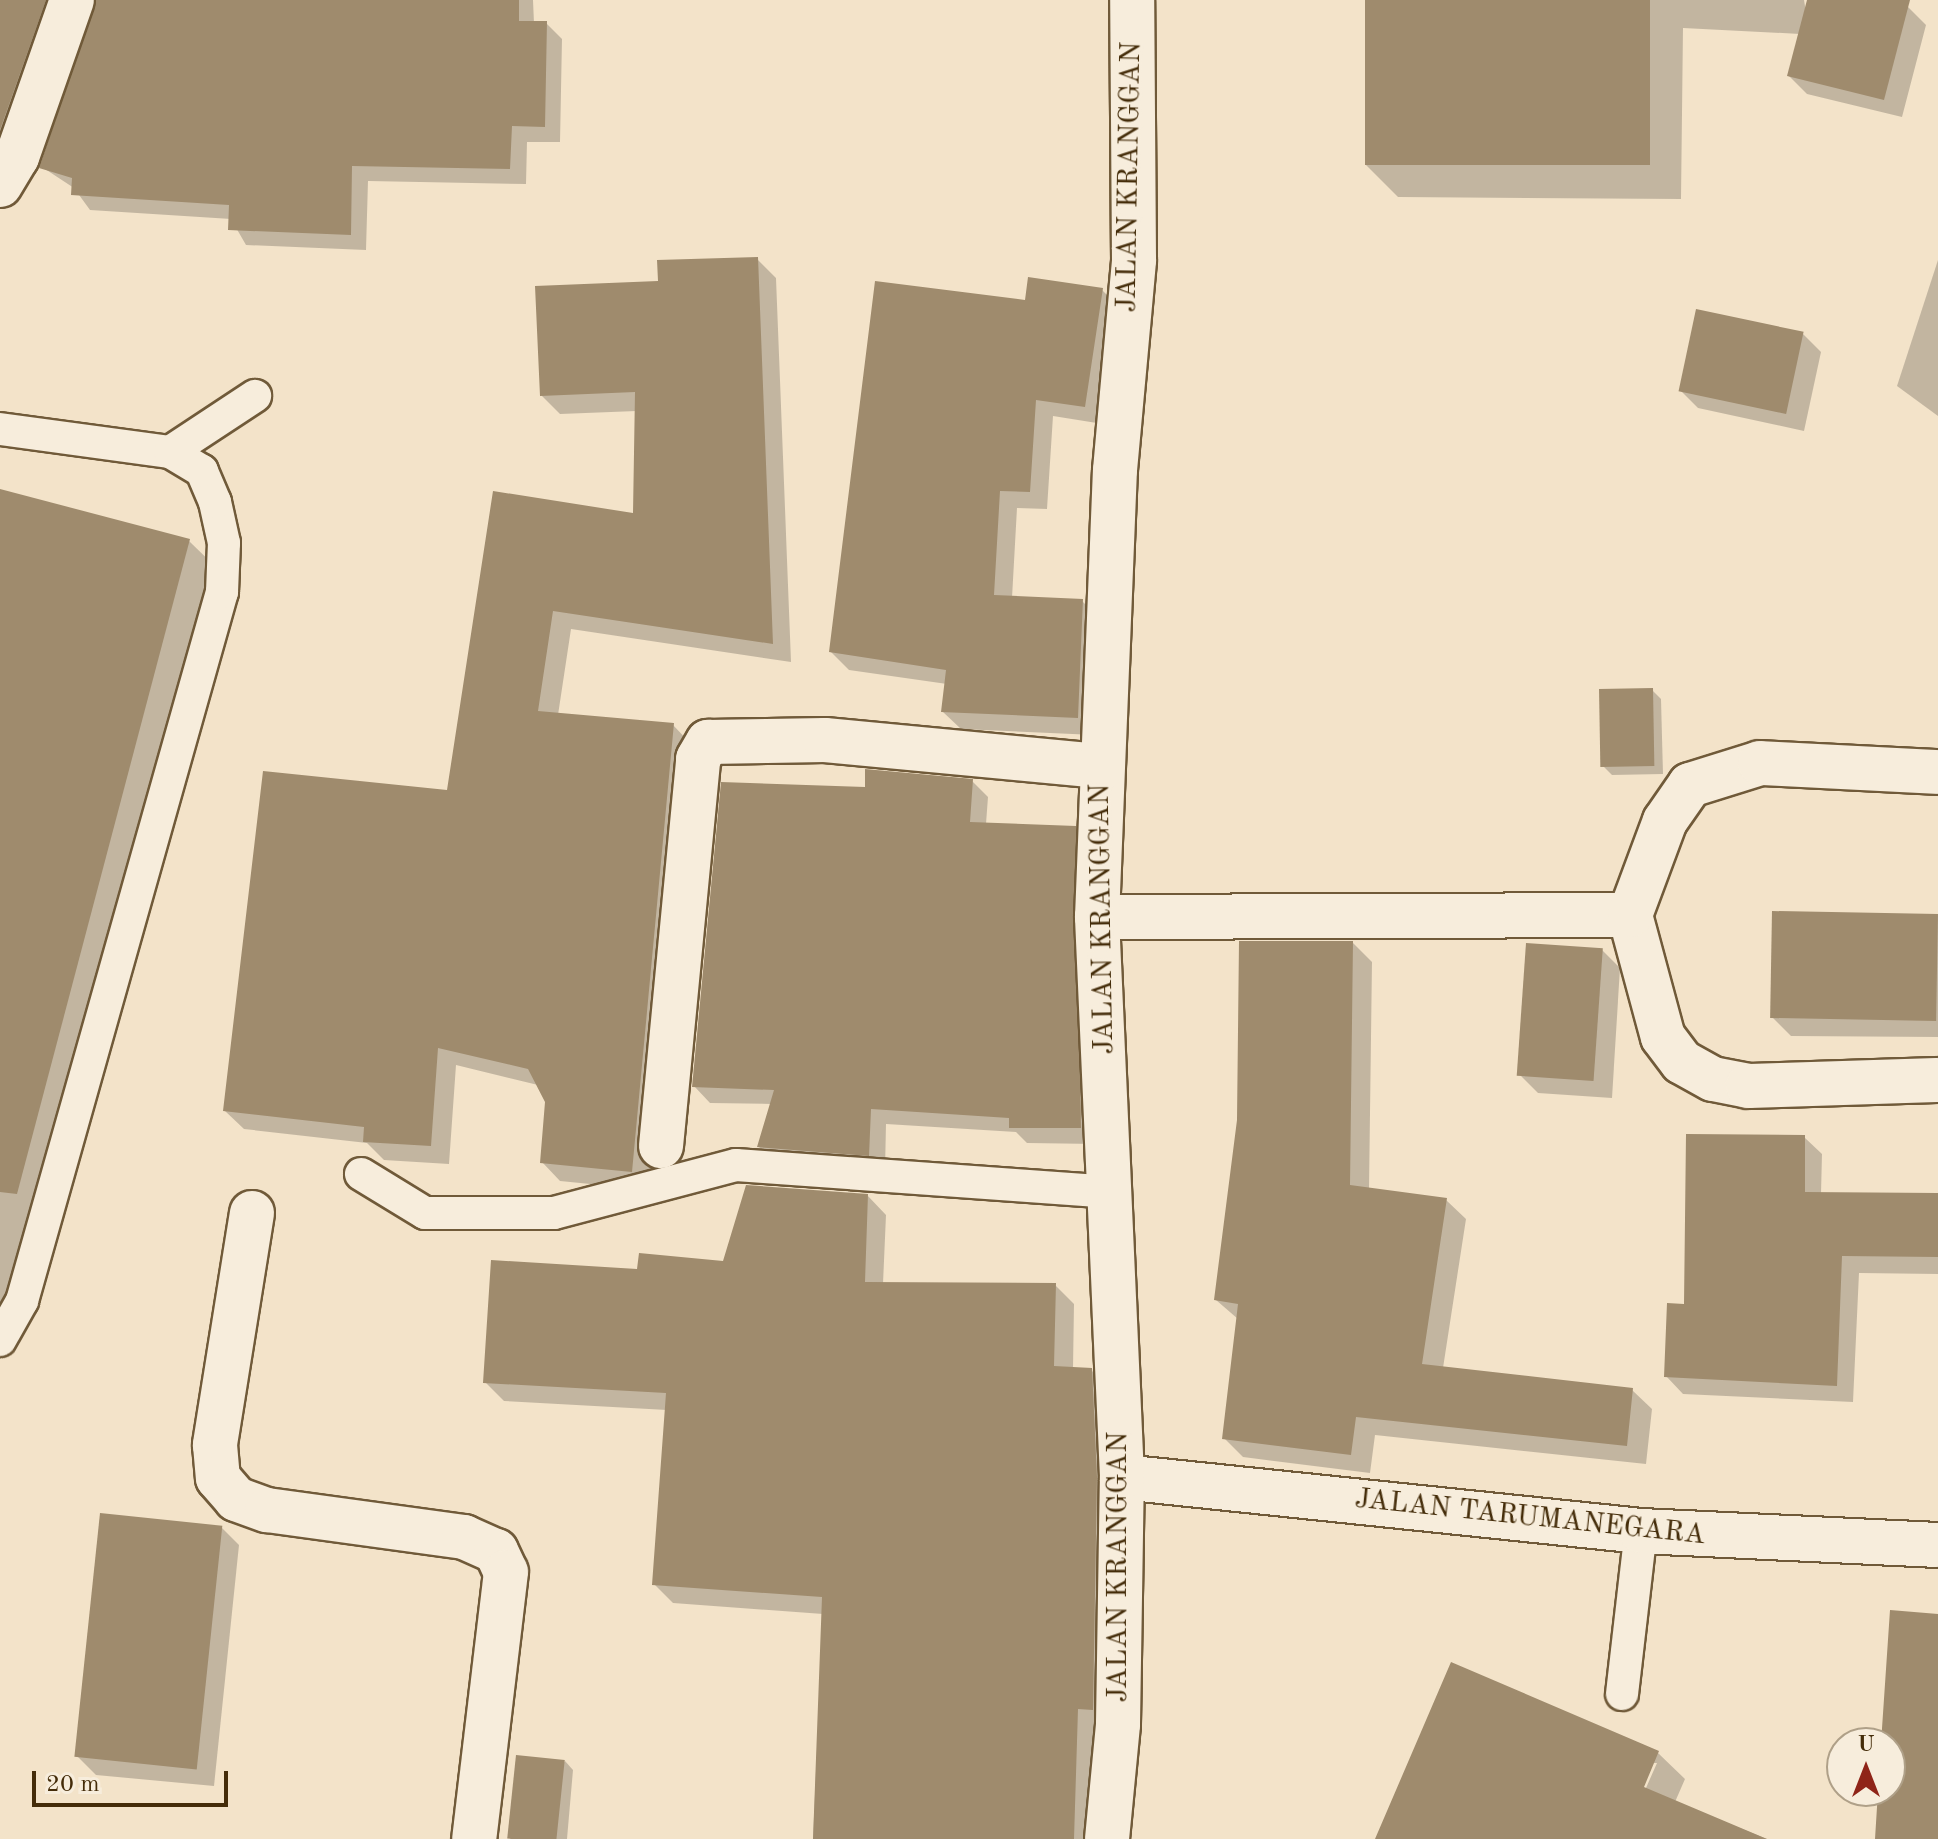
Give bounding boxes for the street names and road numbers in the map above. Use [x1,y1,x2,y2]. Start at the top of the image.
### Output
street label: JALAN KRANGGAN [1111,41,1149,313]
street label: JALAN KRANGGAN [1084,783,1122,1055]
street label: JALAN KRANGGAN [1102,1432,1136,1702]
street label: JALAN TARUMANEGARA [1353,1483,1707,1553]

